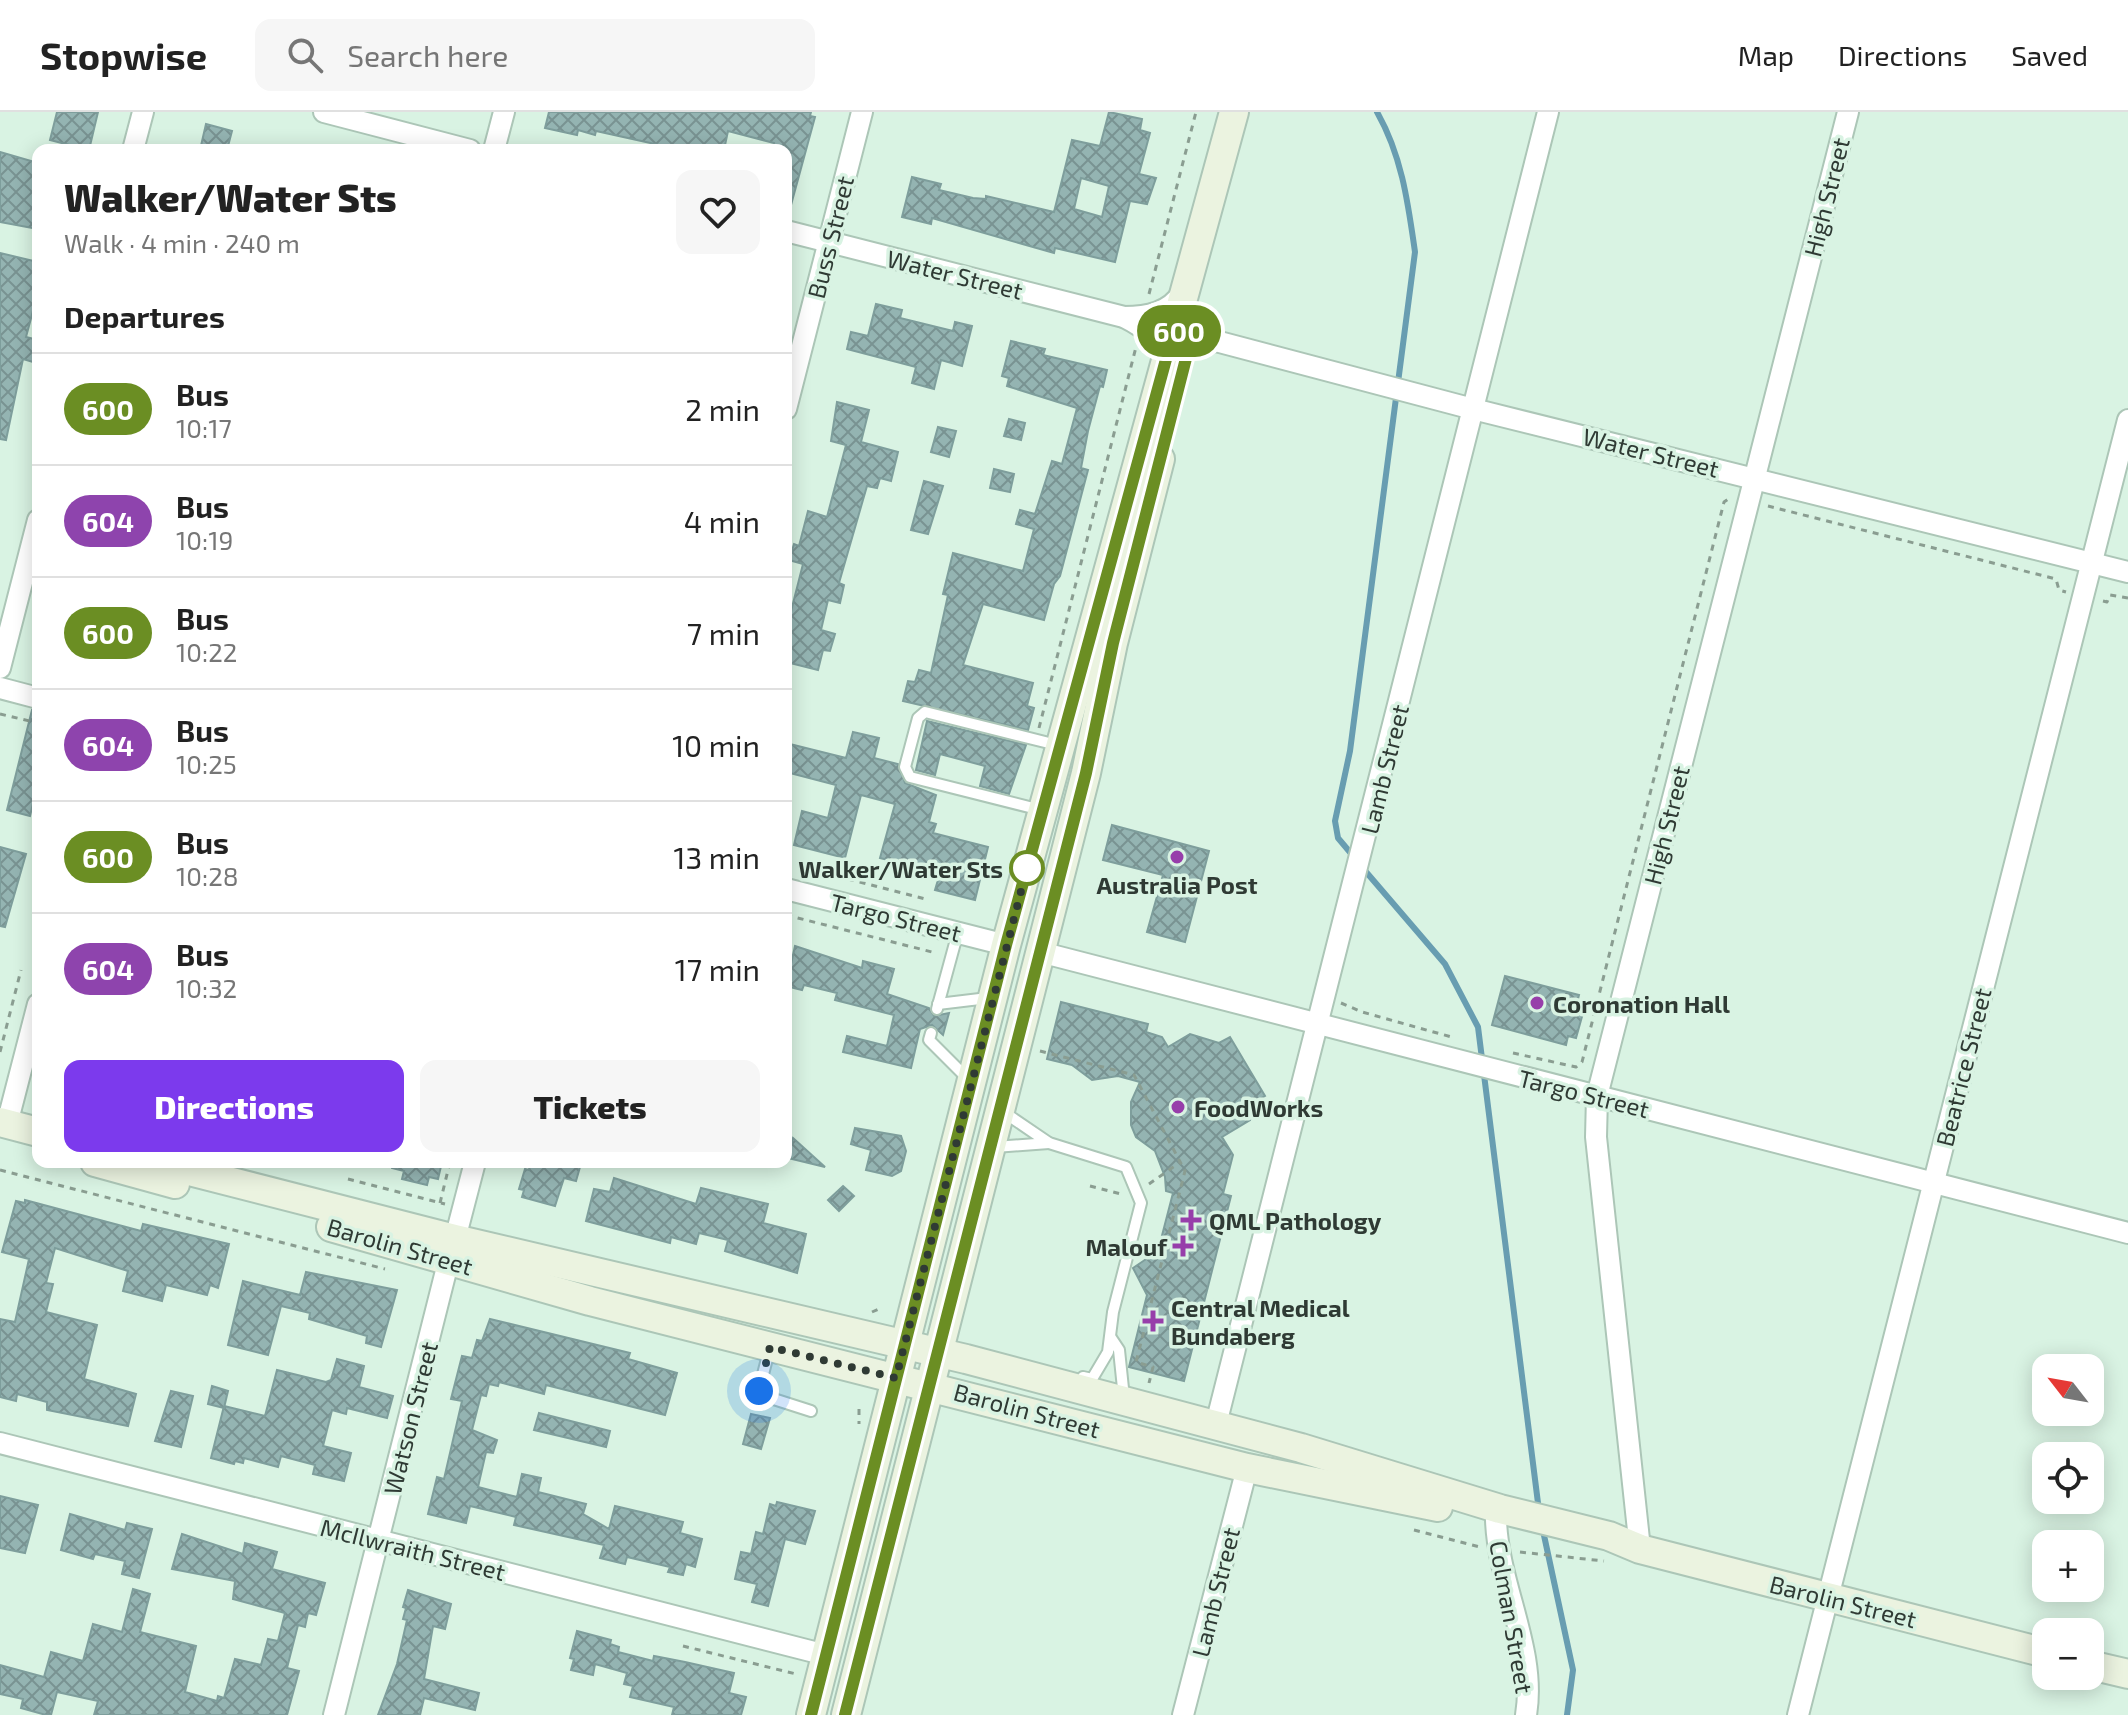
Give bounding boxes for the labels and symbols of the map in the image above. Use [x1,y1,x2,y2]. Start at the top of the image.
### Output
street label: High Street [1797,135,1855,259]
street label: Buss Street [801,173,859,301]
street label: Water Street [884,243,1026,305]
line badge: 600 [1133,305,1225,357]
street label: Water Street [1580,421,1722,483]
street label: Lamb Street [1354,701,1414,837]
street label: High Street [1637,763,1695,887]
marker: Australia Post [1168,848,1186,866]
marker: Walker/Water Sts [1010,851,1044,885]
place label: Walker/Water Sts [798,854,1003,883]
place label: Australia Post [1096,870,1258,899]
street label: Targo Street [828,887,964,947]
street label: Beatrice Street [1929,985,1997,1149]
place label: Coronation Hall [1553,989,1730,1018]
marker: Coronation Hall [1528,994,1546,1012]
street label: Targo Street [1516,1063,1652,1123]
place label: FoodWorks [1194,1093,1323,1122]
marker: FoodWorks [1169,1098,1187,1116]
place label: QML Pathology [1209,1206,1382,1236]
marker: QML Pathology [1180,1209,1202,1231]
street label: Barolin Street [324,1211,476,1281]
place label: Malouf [1085,1232,1168,1261]
marker: Malouf [1174,1237,1192,1255]
place label: Central Medical Bundaberg [1171,1293,1350,1350]
marker: Central Medical Bundaberg [1142,1310,1164,1332]
street label: Watson Street [377,1339,443,1497]
north arrow [2032,1354,2104,1426]
your location [739,1371,779,1411]
street label: Barolin Street [951,1377,1103,1443]
street label: McIlwraith Street [318,1512,508,1586]
street label: Lamb Street [1185,1524,1245,1660]
street label: Colman Street [1484,1538,1540,1696]
street label: Barolin Street [1767,1569,1919,1633]

